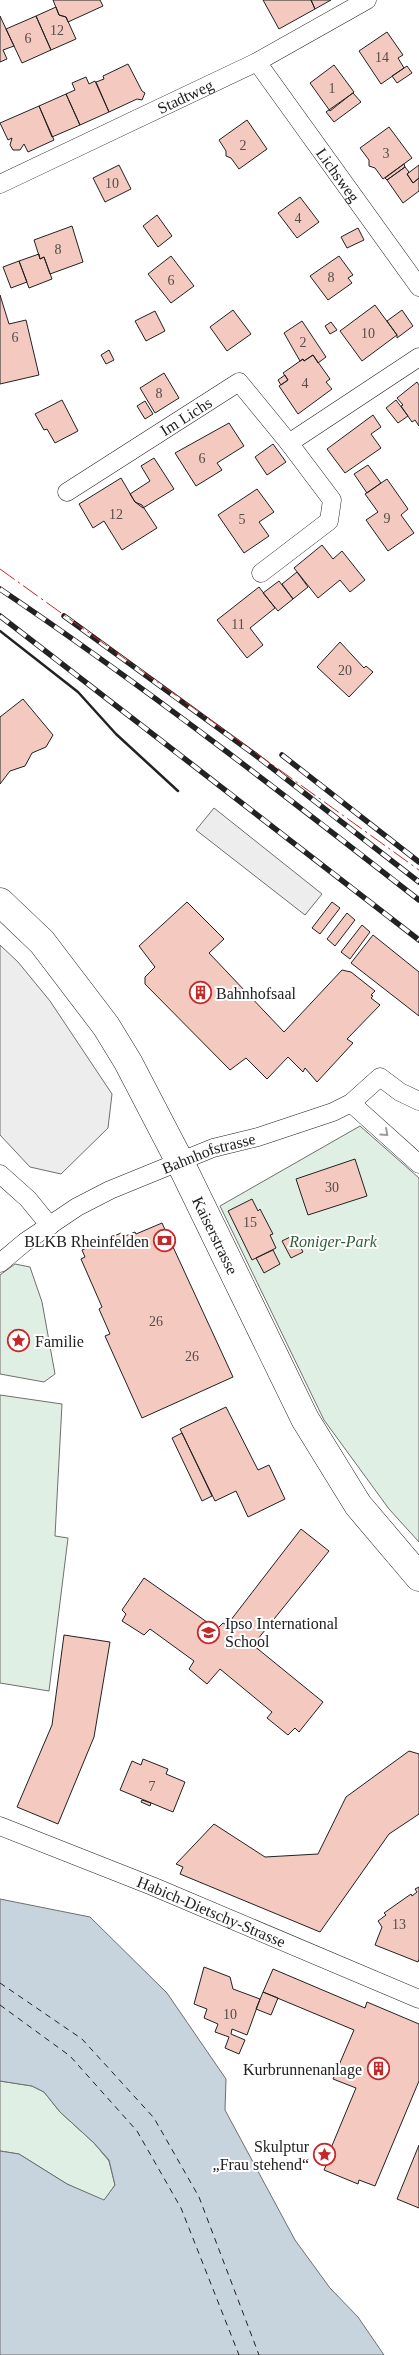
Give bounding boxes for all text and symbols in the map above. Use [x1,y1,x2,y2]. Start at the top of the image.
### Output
house number: 12 [50,23,64,38]
house number: 6 [25,31,32,46]
house number: 14 [375,50,389,65]
street label: Stadtweg [155,76,216,117]
house number: 1 [329,81,336,96]
house number: 2 [240,138,247,153]
street label: Lichsweg [313,145,363,206]
house number: 3 [383,146,390,161]
house number: 10 [105,176,119,191]
house number: 4 [295,211,302,226]
house number: 8 [55,242,62,257]
house number: 8 [328,270,335,285]
house number: 6 [168,273,175,288]
house number: 10 [361,326,375,341]
house number: 6 [12,330,19,345]
house number: 2 [300,335,307,350]
house number: 4 [302,376,309,391]
house number: 8 [156,386,163,401]
street label: Im Lichs [157,393,215,439]
house number: 6 [199,451,206,466]
house number: 12 [109,507,123,522]
house number: 9 [384,511,391,526]
house number: 5 [239,512,246,527]
house number: 11 [231,617,245,632]
house number: 20 [338,663,352,678]
building icon: Bahnhofsaal [188,981,212,1005]
place label: Bahnhofsaal [216,985,297,1002]
one-way arrow [380,1127,389,1136]
street label: Bahnhofstrasse [159,1129,257,1176]
house number: 30 [325,1180,339,1195]
street label: Kaiserstrasse [190,1194,242,1277]
house number: 15 [243,1215,257,1230]
bank icon: BLKB Rheinfelden [153,1229,177,1253]
place label: BLKB Rheinfelden [24,1233,149,1250]
park label: Roniger-Park [288,1233,378,1251]
house number: 26 [149,1314,163,1329]
place icon: Familie [7,1329,31,1353]
place label: Familie [35,1333,84,1350]
house number: 26 [185,1349,199,1364]
place label: Ipso International School [225,1615,339,1650]
school or university icon: Ipso International School [197,1620,221,1644]
house number: 7 [149,1779,156,1794]
street label: Habich-Dietschy-Strasse [135,1873,288,1950]
house number: 13 [392,1917,406,1932]
house number: 10 [223,2007,237,2022]
building icon: Kurbrunnenanlage [366,2057,390,2081]
place label: Kurbrunnenanlage [243,2061,362,2079]
place label: Skulptur „Frau stehend“ [213,2138,310,2173]
place icon: Skulptur „Frau stehend“ [313,2143,337,2167]

